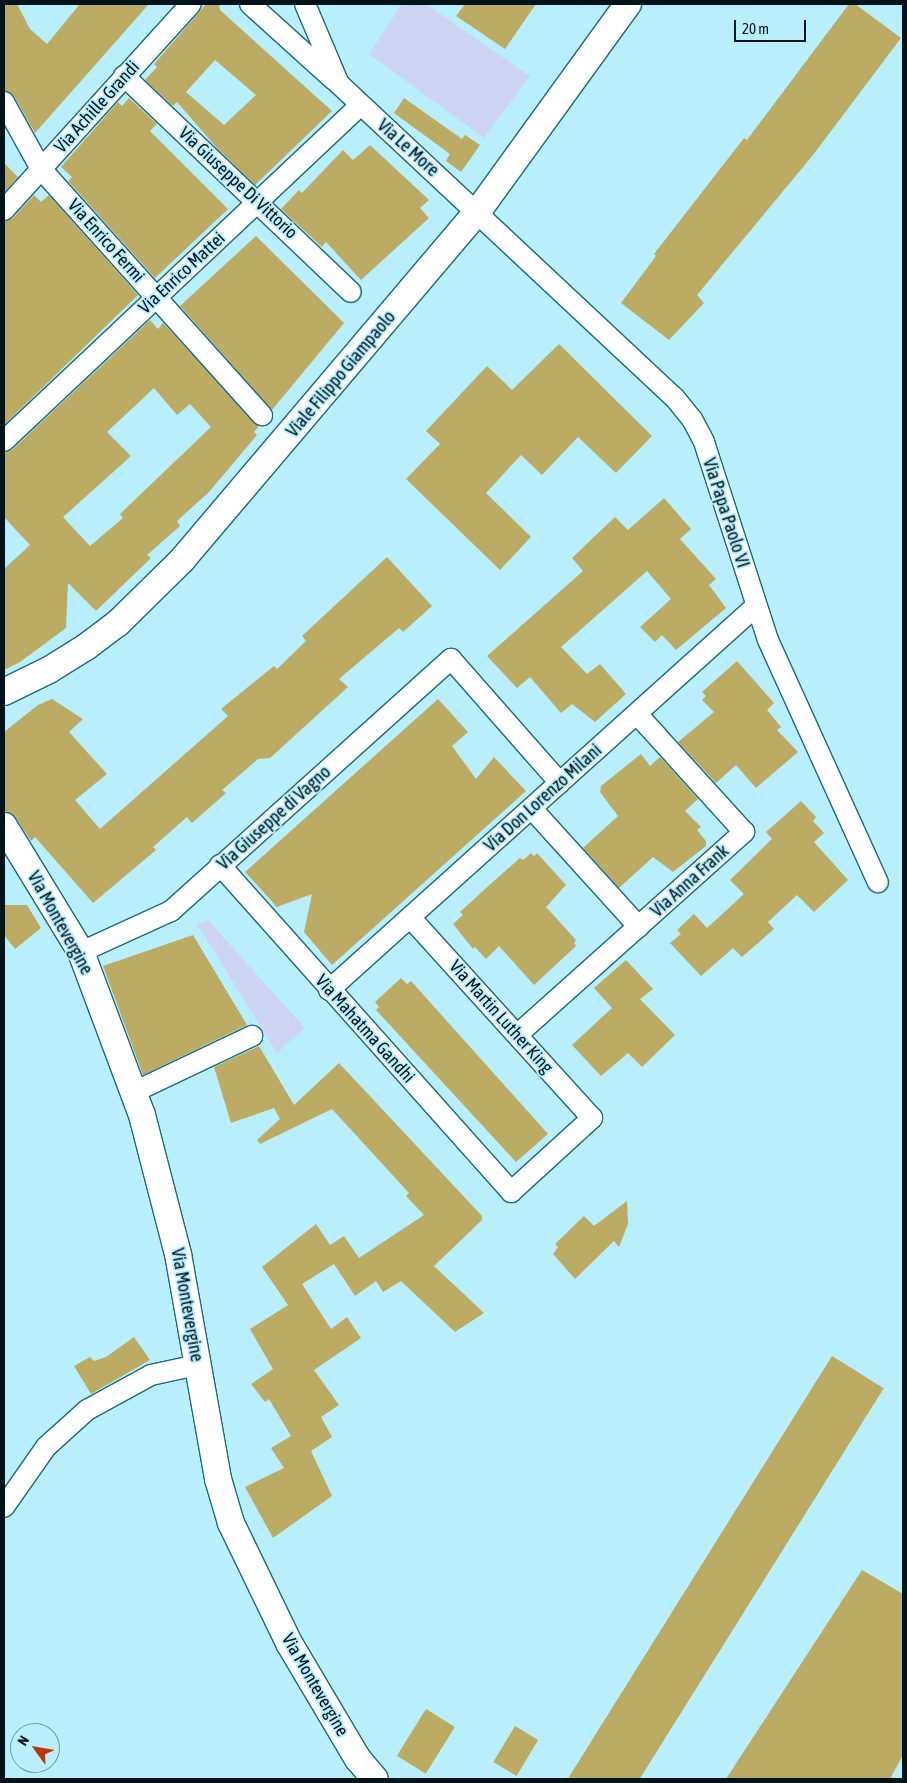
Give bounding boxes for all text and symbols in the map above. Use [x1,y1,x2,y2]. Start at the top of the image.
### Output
scale bar [737,10,810,42]
text: 20 m [742,20,769,37]
street label: Via Achille Grandi [50,57,144,157]
street label: Via Le More [373,115,443,181]
street label: Via Giuseppe Di Vittorio [174,122,302,244]
street label: Via Enrico Fermi [63,195,149,287]
street label: Via Enrico Mattei [134,228,230,318]
street label: Viale Filippo Giampaolo [282,306,400,442]
street label: Via Papa Paolo VI [698,455,754,571]
street label: Via Don Lorenzo Milani [480,740,606,856]
street label: Via Giuseppe di Vagno [213,761,335,875]
street label: Via Anna Frank [646,840,734,922]
street label: Via Montevergine [23,867,97,979]
street label: Via Martin Luther King [445,956,557,1078]
street label: Via Mahatma Gandhi [311,970,419,1088]
street label: Via Montevergine [166,1246,208,1364]
street label: Via Montevergine [277,1630,353,1740]
north arrow [10,1723,60,1773]
text: N [14,1733,32,1748]

